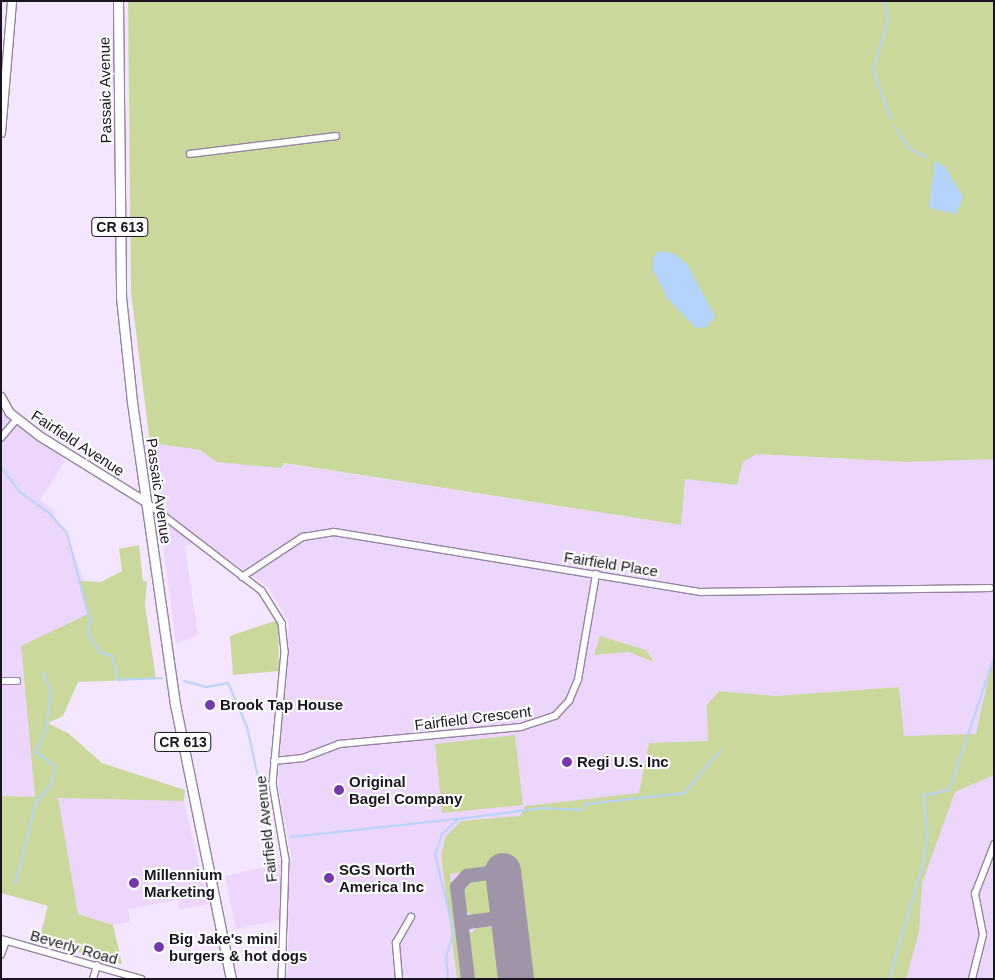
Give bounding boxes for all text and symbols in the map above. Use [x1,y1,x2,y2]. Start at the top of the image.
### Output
street label: Passaic Avenue [95,36,115,144]
road number: CR 613 [91,216,149,238]
street label: Fairfield Avenue [28,406,128,480]
street label: Passaic Avenue [143,437,175,545]
street label: Fairfield Place [563,548,659,580]
place label: Brook Tap House [220,696,343,714]
marker: Brook Tap House [204,699,216,711]
street label: Fairfield Crescent [414,702,532,734]
road number: CR 613 [154,730,212,754]
place label: Regi U.S. Inc [577,753,669,771]
marker: Regi U.S. Inc [561,756,573,768]
place label: Original Bagel Company [349,772,462,807]
street label: Fairfield Avenue [251,774,281,884]
marker: Original Bagel Company [333,784,345,796]
place label: SGS North America Inc [339,860,424,895]
place label: Millennium Marketing [144,865,222,900]
marker: SGS North America Inc [323,872,335,884]
marker: Millennium Marketing [128,877,140,889]
street label: Beverly Road [28,926,120,968]
place label: Big Jake's mini burgers & hot dogs [169,929,307,964]
marker: Big Jake's mini burgers & hot dogs [153,941,165,953]

